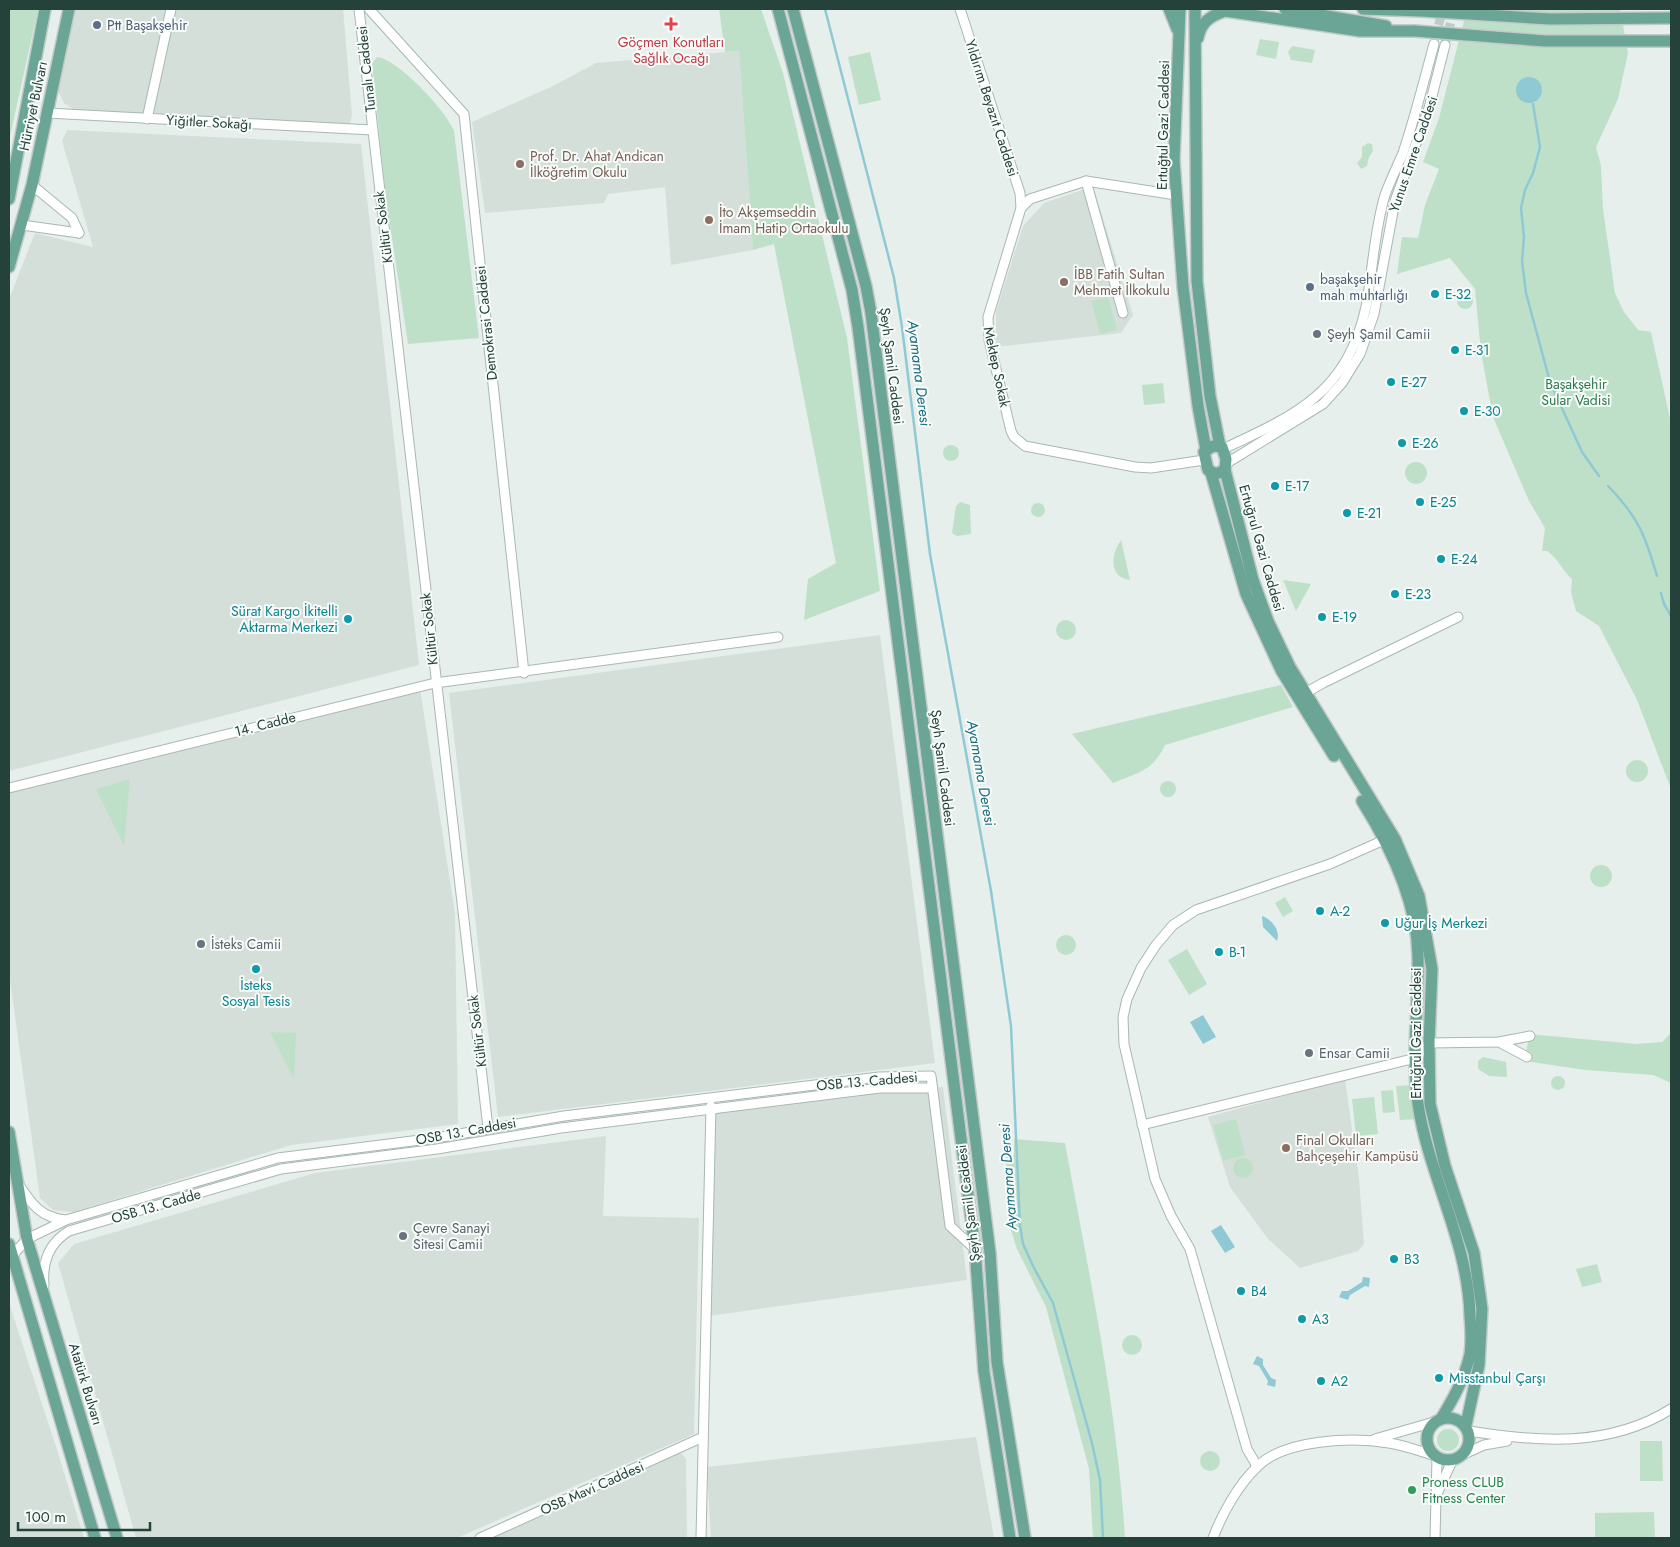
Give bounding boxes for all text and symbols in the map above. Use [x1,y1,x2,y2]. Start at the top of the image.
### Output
place label: Ptt Başakşehir [107,15,188,35]
marker: Göçmen Konutları Sağlık Ocağı [664,17,678,31]
marker: Ptt Başakşehir [91,19,103,31]
street label: Tunalı Caddesi [352,25,380,113]
place label: Göçmen Konutları Sağlık Ocağı [618,32,724,68]
street label: Yıldırım Beyazıt Caddesi [960,37,1024,179]
street label: Hürriyet Bulvarı [14,59,52,153]
street label: Ertuğtul Gazi Caddesi [1152,60,1174,190]
street label: Yunus Emre Caddesi [1384,93,1442,215]
street label: Yiğitler Sokağı [166,110,252,134]
place label: Prof. Dr. Ahat Andican İlköğretim Okulu [530,146,664,182]
marker: Prof. Dr. Ahat Andican İlköğretim Okulu [514,158,526,170]
street label: Kültür Sokak [369,189,397,264]
place label: İto Akşemseddin İmam Hatip Ortaokulu [719,202,849,238]
marker: İto Akşemseddin İmam Hatip Ortaokulu [703,214,715,226]
place label: İBB Fatih Sultan Mehmet İlkokulu [1074,264,1170,300]
street label: Demokrasi Caddesi [470,265,502,381]
place label: başakşehir mah muhtarlığı [1320,269,1408,305]
marker: İBB Fatih Sultan Mehmet İlkokulu [1058,276,1070,288]
marker: başakşehir mah muhtarlığı [1304,281,1316,293]
place label: E-32 [1445,284,1471,304]
marker: E-32 [1429,288,1441,300]
street label: Şeyh Şamil Caddesi [875,306,909,426]
water label: Ayamama Deresi [901,318,936,427]
place label: Şeyh Şamil Camii [1327,324,1430,344]
street label: Mektep Sokak [979,325,1015,410]
marker: Şeyh Şamil Camii [1311,328,1323,340]
place label: E-31 [1465,340,1490,360]
marker: E-31 [1449,344,1461,356]
place label: E-27 [1401,372,1428,392]
park label: Başakşehir Sular Vadisi [1541,374,1611,410]
marker: E-27 [1385,376,1397,388]
place label: E-30 [1474,401,1501,421]
marker: E-30 [1458,405,1470,417]
place label: E-26 [1412,433,1439,453]
marker: E-26 [1396,437,1408,449]
place label: E-17 [1285,476,1310,496]
marker: E-17 [1269,480,1281,492]
street label: Ertuğrul Gazi Caddesi [1234,482,1290,614]
place label: E-25 [1430,492,1457,512]
marker: E-25 [1414,496,1426,508]
place label: E-21 [1357,503,1382,523]
marker: E-21 [1341,507,1353,519]
place label: E-24 [1451,549,1478,569]
marker: E-24 [1435,553,1447,565]
place label: E-23 [1405,584,1432,604]
marker: E-23 [1389,588,1401,600]
street label: Kültür Sokak [415,591,443,666]
place label: Sürat Kargo İkitelli Aktarma Merkezi [231,601,338,637]
place label: E-19 [1332,607,1357,627]
marker: E-19 [1316,611,1328,623]
marker: Sürat Kargo İkitelli Aktarma Merkezi [342,613,354,625]
street label: 14. Cadde [232,707,298,741]
street label: Şeyh Şamil Caddesi [926,708,960,828]
water label: Ayamama Deresi [961,718,1001,828]
place label: A-2 [1330,901,1350,921]
marker: A-2 [1314,905,1326,917]
place label: Uğur İş Merkezi [1395,913,1488,933]
marker: Uğur İş Merkezi [1379,917,1391,929]
place label: İsteks Camii [211,934,281,954]
marker: İsteks Camii [195,938,207,950]
place label: B-1 [1229,942,1246,962]
marker: B-1 [1213,946,1225,958]
marker: İsteks Sosyal Tesis [250,963,262,975]
street label: Ertuğrul Gazi Caddesi [1406,967,1426,1099]
place label: İsteks Sosyal Tesis [222,975,291,1011]
street label: Kültür Sokak [463,993,491,1068]
place label: Ensar Camii [1319,1043,1390,1063]
marker: Ensar Camii [1303,1047,1315,1059]
street label: OSB 13. Caddesi [815,1067,919,1095]
street label: OSB 13. Caddesi [414,1112,518,1150]
water label: Ayamama Deresi [993,1123,1023,1232]
place label: Final Okulları Bahçeşehir Kampüsü [1296,1130,1419,1166]
marker: Final Okulları Bahçeşehir Kampüsü [1280,1142,1292,1154]
street label: Şeyh Şamil Caddesi [951,1143,985,1263]
street label: OSB 13. Cadde [109,1184,203,1228]
place label: Çevre Sanayi Sitesi Camii [413,1218,490,1254]
marker: Çevre Sanayi Sitesi Camii [397,1230,409,1242]
place label: B3 [1404,1249,1420,1269]
marker: B3 [1388,1253,1400,1265]
place label: B4 [1251,1281,1267,1301]
marker: B4 [1235,1285,1247,1297]
place label: A3 [1312,1309,1329,1329]
marker: A3 [1296,1313,1308,1325]
street label: Atatürk Bulvarı [64,1340,108,1428]
place label: Misstanbul Çarşı [1449,1368,1546,1388]
place label: A2 [1331,1371,1348,1391]
marker: Misstanbul Çarşı [1433,1372,1445,1384]
marker: A2 [1315,1375,1327,1387]
street label: OSB Mavi Caddesi [537,1456,647,1520]
place label: Proness CLUB Fitness Center [1422,1472,1506,1508]
marker: Proness CLUB Fitness Center [1406,1484,1418,1496]
scale bar [18,1500,150,1532]
text: 100 m [25,1506,66,1528]

